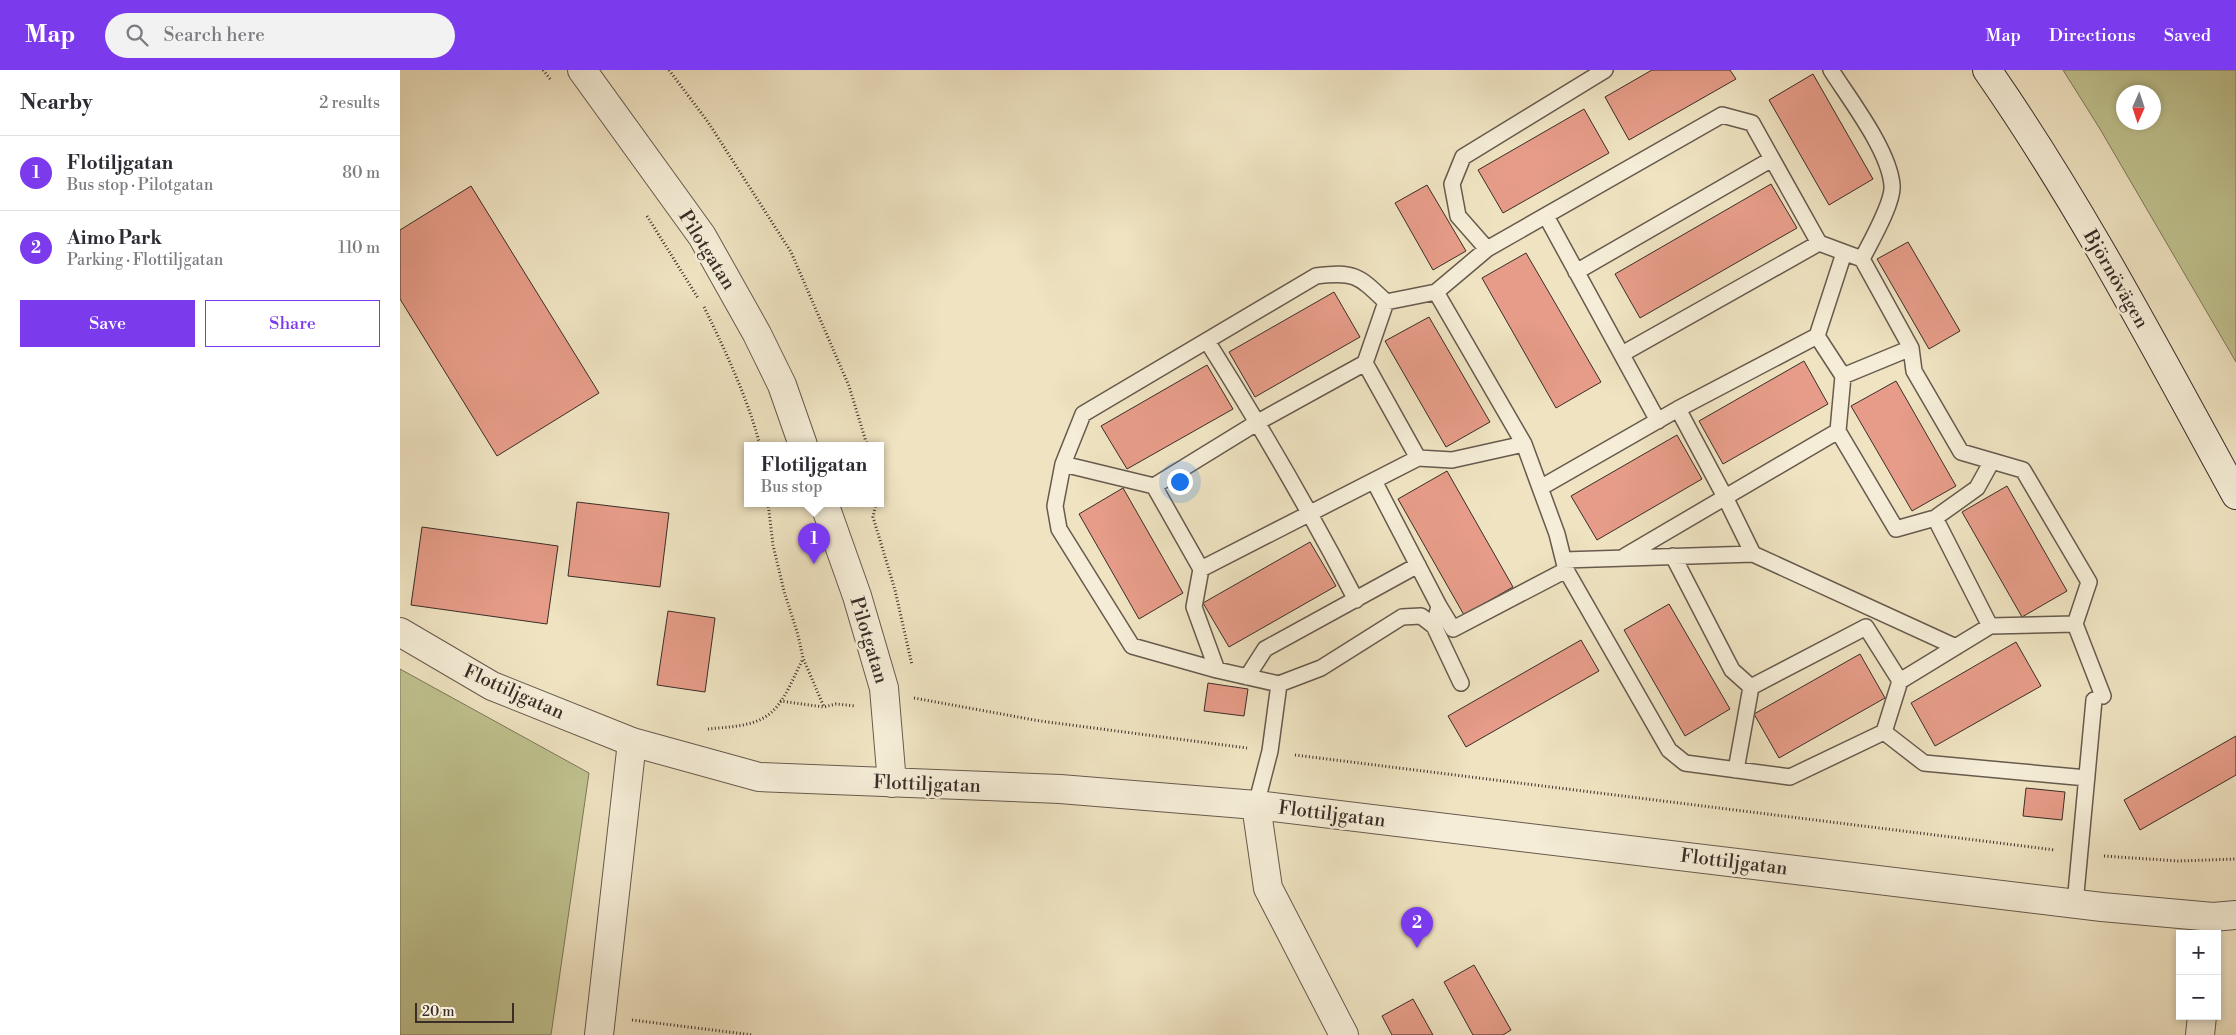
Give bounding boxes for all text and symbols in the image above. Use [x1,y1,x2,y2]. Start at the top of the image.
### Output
search box [105,13,455,58]
text: Map [25,20,75,50]
icon: search [123,21,151,49]
text: Search here [163,23,265,47]
text: Map [1985,24,2021,47]
text: Directions [2049,24,2136,47]
text: Saved [2164,24,2211,47]
north arrow [2116,85,2161,130]
text: Nearby [20,90,93,116]
text: 2 results [319,93,380,113]
text: Flotiljgatan [67,151,173,175]
text: 1 [32,163,40,183]
text: 80 m [342,163,380,183]
text: Bus stop · Pilotgatan [67,175,213,195]
street label: Pilotgatan [673,206,741,294]
street label: Björnövägen [2078,225,2154,333]
text: Aimo Park [67,226,162,250]
text: 2 [31,238,41,258]
text: 110 m [338,238,380,258]
text: Parking · Flottiljgatan [67,250,223,270]
button: Save [20,300,195,347]
button: Share [205,300,380,347]
popup [744,442,884,507]
text: Flotiljgatan [761,453,867,477]
your location [1167,469,1193,495]
text: Bus stop [761,477,822,497]
pin: 1 [798,523,830,564]
street label: Pilotgatan [844,594,894,686]
street label: Flottiljgatan [460,659,568,725]
street label: Flottiljgatan [873,770,981,798]
street label: Flottiljgatan [1277,796,1387,832]
street label: Flottiljgatan [1679,844,1789,880]
pin: 2 [1401,907,1433,948]
map controls [2176,930,2221,1020]
button: + [2176,930,2221,975]
button: − [2176,975,2221,1020]
scale bar [415,1000,514,1023]
text: 20 m [422,1003,454,1021]

